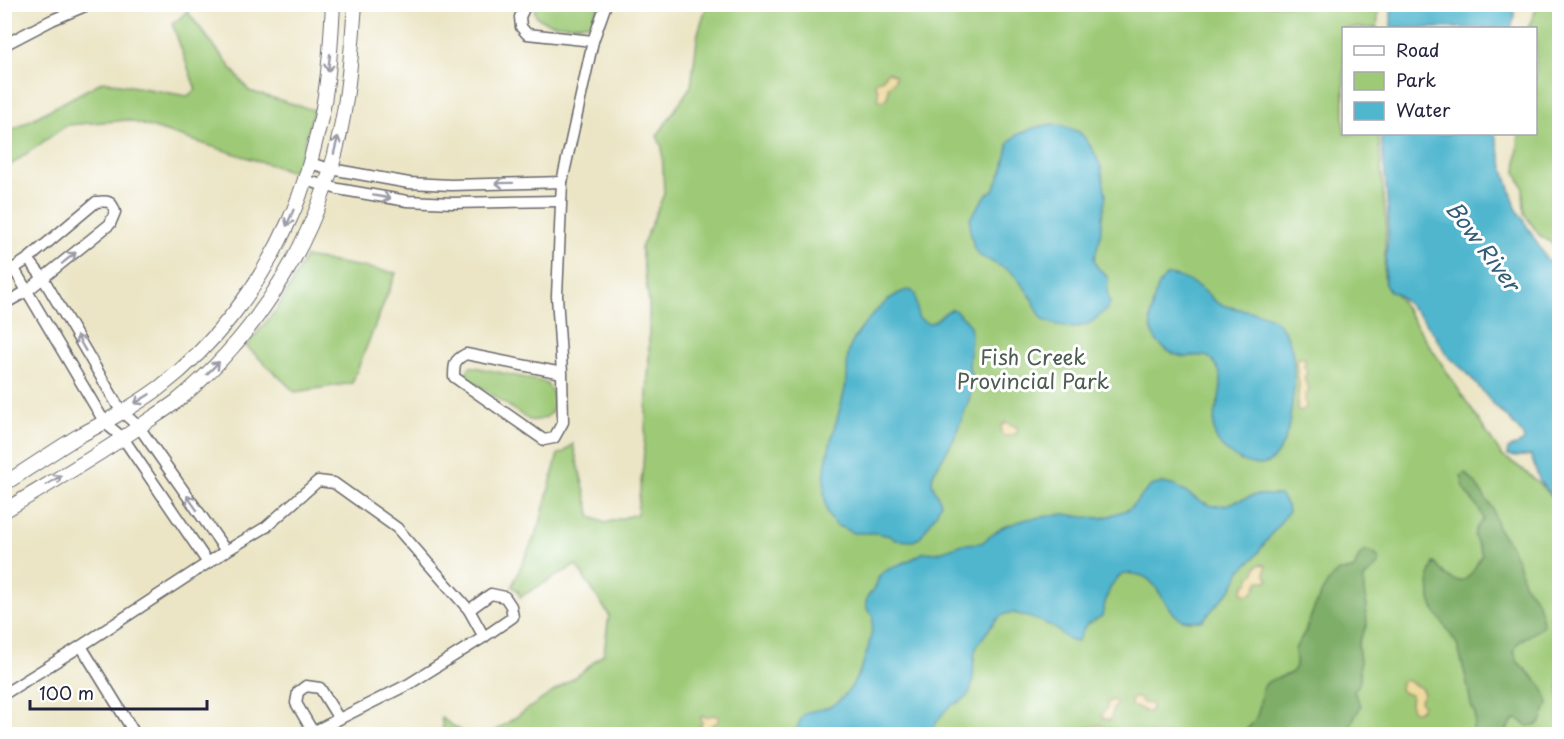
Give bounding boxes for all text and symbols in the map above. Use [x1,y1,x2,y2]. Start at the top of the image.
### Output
legend [1342,27,1537,135]
text: Road [1396,36,1440,63]
one-way arrow [323,52,334,72]
text: Park [1396,66,1436,93]
text: Water [1396,96,1451,123]
one-way arrow [331,136,343,155]
one-way arrow [494,178,514,189]
one-way arrow [372,192,391,203]
water label: Bow River [1439,193,1531,300]
one-way arrow [284,208,295,227]
one-way arrow [60,251,76,264]
one-way arrow [75,335,87,352]
park label: Fish Creek Provincial Park [957,340,1110,396]
one-way arrow [206,361,221,375]
one-way arrow [134,393,151,405]
one-way arrow [45,474,62,486]
one-way arrow [186,496,198,512]
scale bar [30,673,207,711]
text: 100 m [39,679,94,706]

